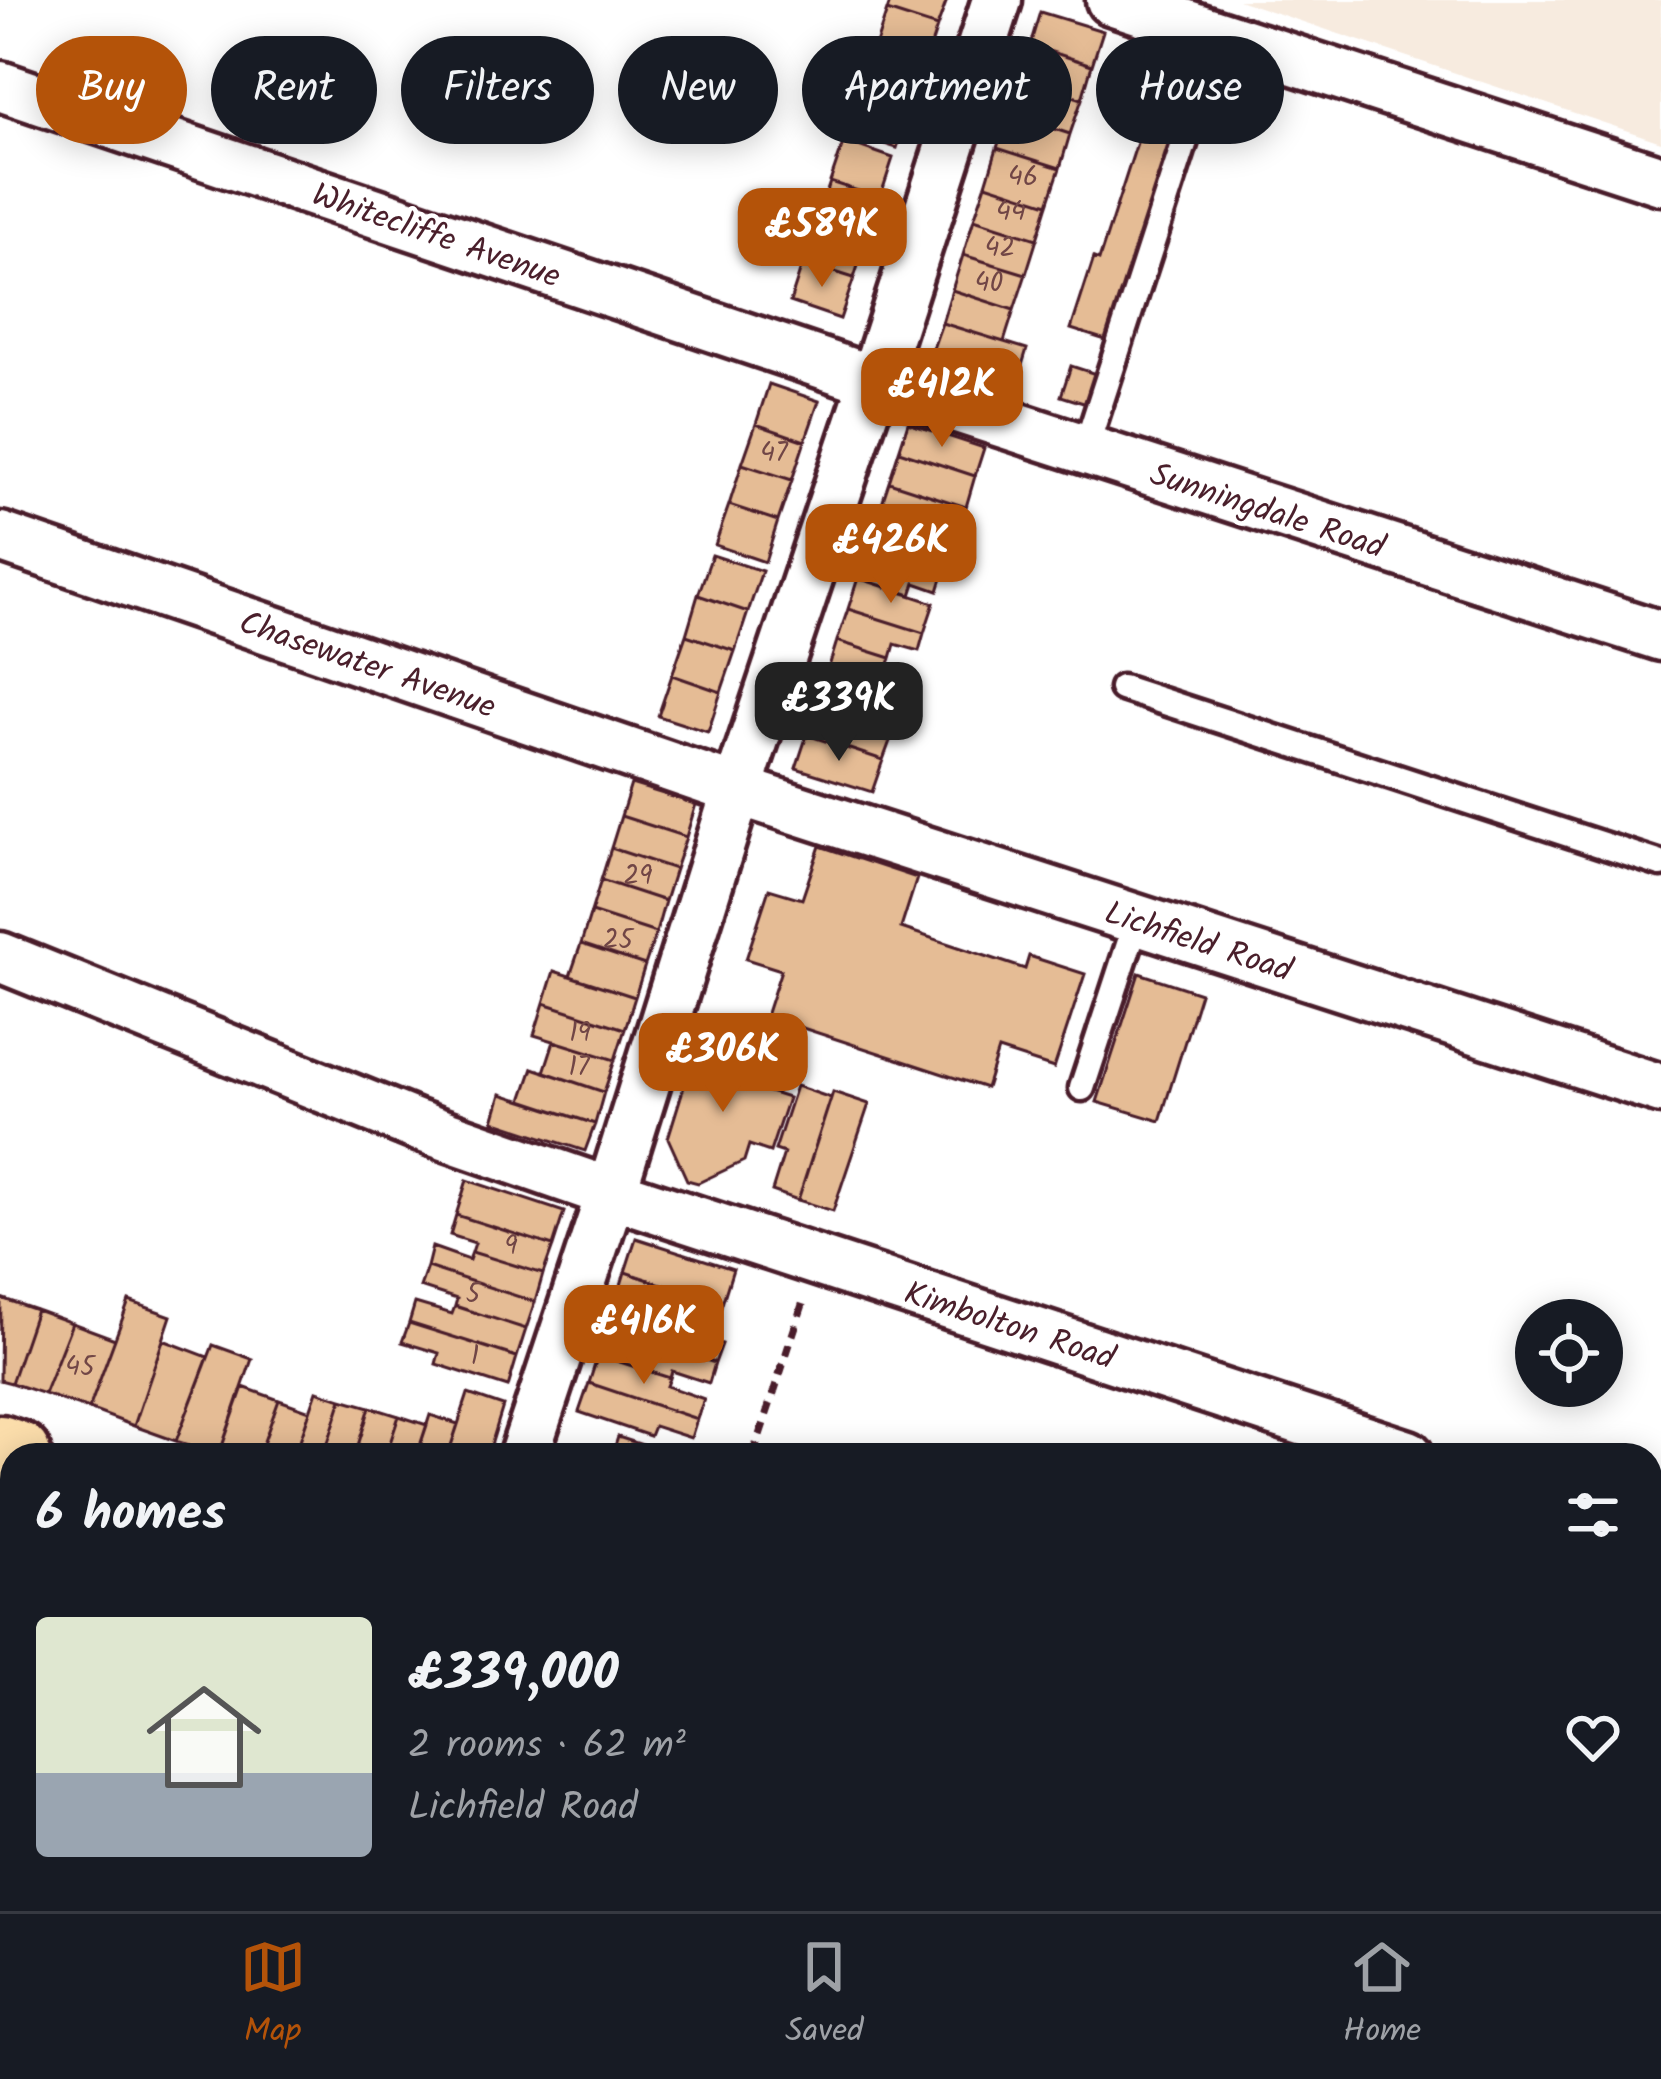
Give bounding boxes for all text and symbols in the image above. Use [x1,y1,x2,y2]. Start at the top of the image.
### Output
chip: Buy [36,36,187,144]
chip: Rent [211,36,377,144]
chip: Filters [401,36,594,144]
chip: New [618,36,778,144]
chip: Apartment [802,36,1072,144]
chip: House [1096,36,1284,144]
house number: 46 [1008,156,1038,199]
street label: Whitecliffe Avenue [304,170,567,305]
pin: £589K [738,188,906,290]
house number: 44 [996,191,1026,234]
text: £589K [765,196,879,258]
house number: 42 [985,227,1015,270]
house number: 40 [975,262,1003,305]
pin: £412K [858,348,1026,450]
text: £412K [888,356,996,418]
house number: 47 [760,432,789,475]
street label: Sunningdale Road [1143,449,1393,576]
pin: £426K [807,504,975,606]
text: £426K [832,512,950,574]
street label: Chasewater Avenue [231,598,503,735]
pin: £339K [755,662,923,764]
text: £339K [782,670,896,732]
house number: 29 [624,855,652,898]
street label: Lichfield Road [1097,888,1300,999]
house number: 25 [603,919,635,962]
house number: 19 [569,1012,591,1055]
pin: £306K [639,1013,807,1115]
text: £306K [666,1021,780,1083]
house number: 17 [569,1046,591,1089]
house number: 9 [504,1225,518,1268]
street label: Kimbolton Road [897,1268,1123,1387]
house number: 5 [466,1273,482,1316]
pin: £416K [560,1285,728,1387]
text: £416K [591,1293,697,1355]
map controls [1515,1299,1623,1407]
button: locate [1515,1299,1623,1407]
house number: 1 [471,1335,479,1378]
house number: 45 [65,1346,96,1389]
text: 6 homes [36,1475,226,1556]
icon: filters [1560,1482,1626,1548]
text: £339,000 [408,1635,619,1716]
icon: home [132,1665,276,1809]
icon: heart [1560,1704,1626,1770]
text: 2 rooms · 62 m² [408,1716,686,1778]
text: Lichfield Road [408,1778,638,1840]
tab: Map [240,1934,306,2059]
tab: Saved [785,1934,864,2059]
tab: Home [1343,1934,1421,2059]

